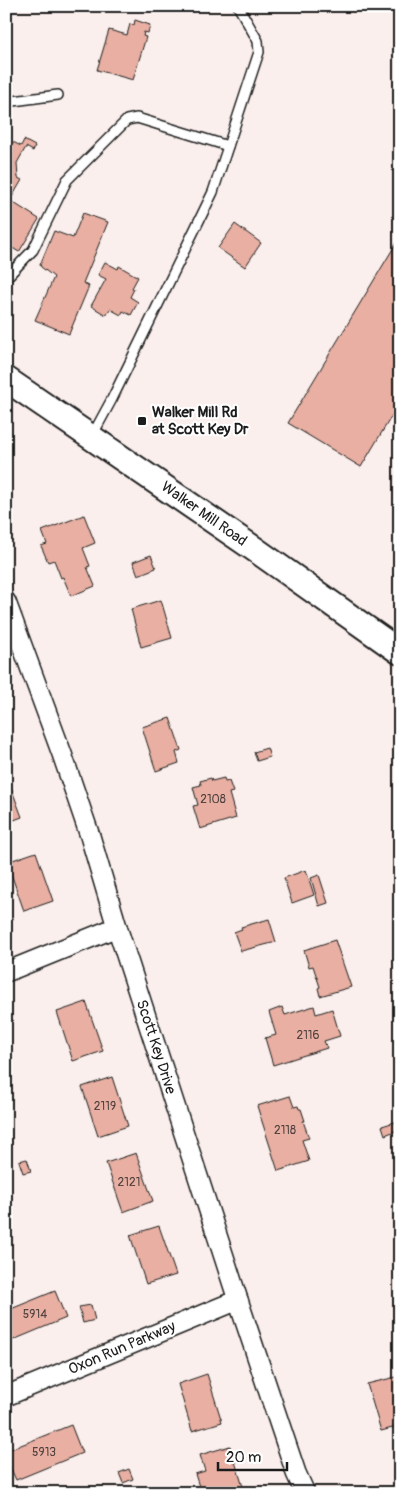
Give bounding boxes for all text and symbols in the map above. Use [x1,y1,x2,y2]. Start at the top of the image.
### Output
place label: Walker Mill Rd at Scott Key Dr [152,403,249,439]
marker: Walker Mill Rd at Scott Key Dr [136,415,148,427]
street label: Walker Mill Road [157,477,251,551]
house number: 2108 [200,792,226,807]
street label: Scott Key Drive [132,998,180,1097]
house number: 2116 [296,1028,320,1043]
house number: 2119 [94,1099,116,1114]
house number: 2118 [274,1123,296,1138]
house number: 2121 [118,1175,140,1190]
house number: 5914 [23,1307,47,1322]
street label: Oxon Run Parkway [66,1317,179,1379]
scale bar [218,1439,287,1471]
house number: 5913 [32,1445,56,1460]
text: 20 m [226,1448,261,1467]

